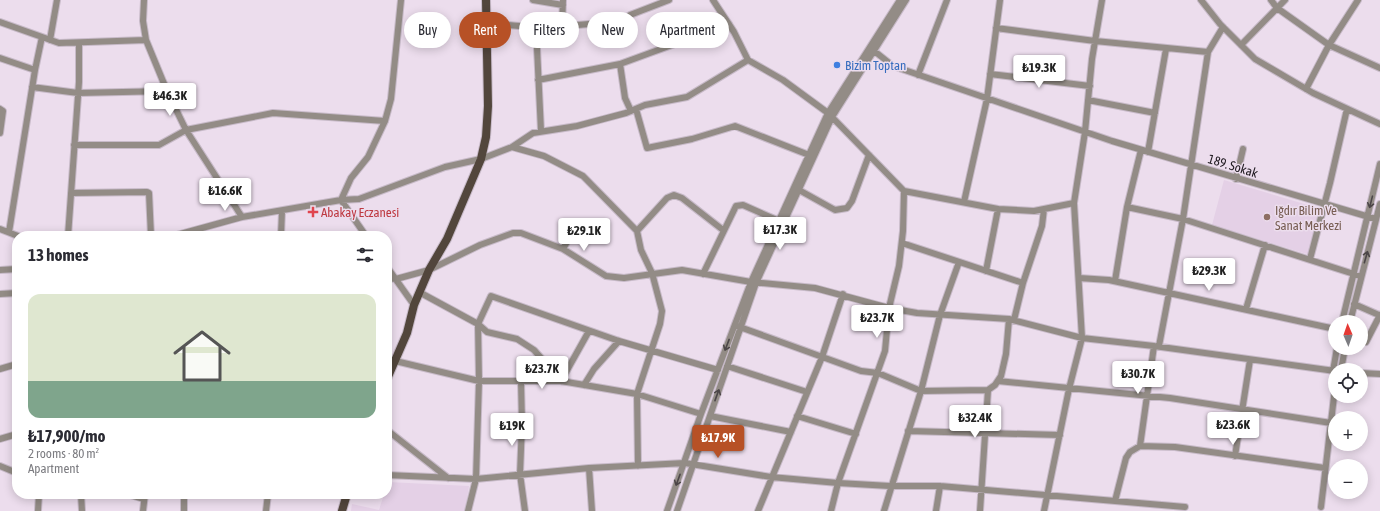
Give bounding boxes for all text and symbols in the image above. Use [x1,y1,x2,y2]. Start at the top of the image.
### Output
chip: Buy [404,12,451,48]
chip: Rent [459,12,511,48]
chip: Filters [519,12,579,48]
chip: New [587,12,638,48]
chip: Apartment [646,12,729,48]
pin: ₺19.3K [1006,55,1072,89]
place label: Bizim Toptan [845,58,906,73]
marker: Bizim Toptan [832,60,842,70]
text: ₺19.3K [1022,60,1056,75]
pin: ₺46.3K [137,83,203,117]
text: ₺46.3K [153,88,187,103]
street label: 189. Sokak [1206,151,1260,181]
pin: ₺16.6K [192,178,258,212]
text: ₺16.6K [208,183,242,198]
one-way arrow [1366,195,1374,208]
place label: Iğdır Bilim Ve Sanat Merkezi [1275,203,1342,233]
place label: Abakay Eczanesi [321,205,399,220]
marker: Abakay Eczanesi [308,207,318,217]
marker: Iğdır Bilim Ve Sanat Merkezi [1262,212,1272,222]
pin: ₺17.3K [747,217,813,251]
pin: ₺29.1K [551,218,617,252]
text: ₺17.3K [763,222,797,237]
text: ₺29.1K [567,223,601,238]
icon: filters [354,244,376,266]
text: 13 homes [28,245,89,265]
one-way arrow [1362,251,1370,264]
pin: ₺29.3K [1176,258,1242,292]
text: ₺29.3K [1192,263,1226,278]
pin: ₺23.7K [844,305,910,339]
text: ₺23.7K [860,310,894,325]
north arrow [1328,315,1368,355]
map controls [1328,315,1368,499]
icon: home [166,320,238,392]
one-way arrow [723,339,731,351]
pin: ₺23.7K [509,356,575,390]
text: ₺23.7K [525,361,559,376]
pin: ₺30.7K [1105,361,1171,395]
button: locate [1328,363,1368,403]
text: ₺30.7K [1121,366,1155,381]
one-way arrow [714,389,722,401]
pin: ₺32.4K [942,405,1008,439]
text: ₺32.4K [958,410,992,425]
button: + [1328,411,1368,451]
pin: ₺23.6K [1200,412,1266,446]
pin: ₺19K [488,413,536,447]
text: ₺23.6K [1216,417,1250,432]
text: ₺19K [499,418,525,433]
pin: ₺17.9K [685,425,751,459]
text: ₺17,900/mo [28,426,105,446]
text: ₺17.9K [701,430,735,445]
text: 2 rooms · 80 m² [28,446,99,461]
button: − [1328,459,1368,499]
text: Apartment [28,461,79,476]
one-way arrow [674,474,681,487]

